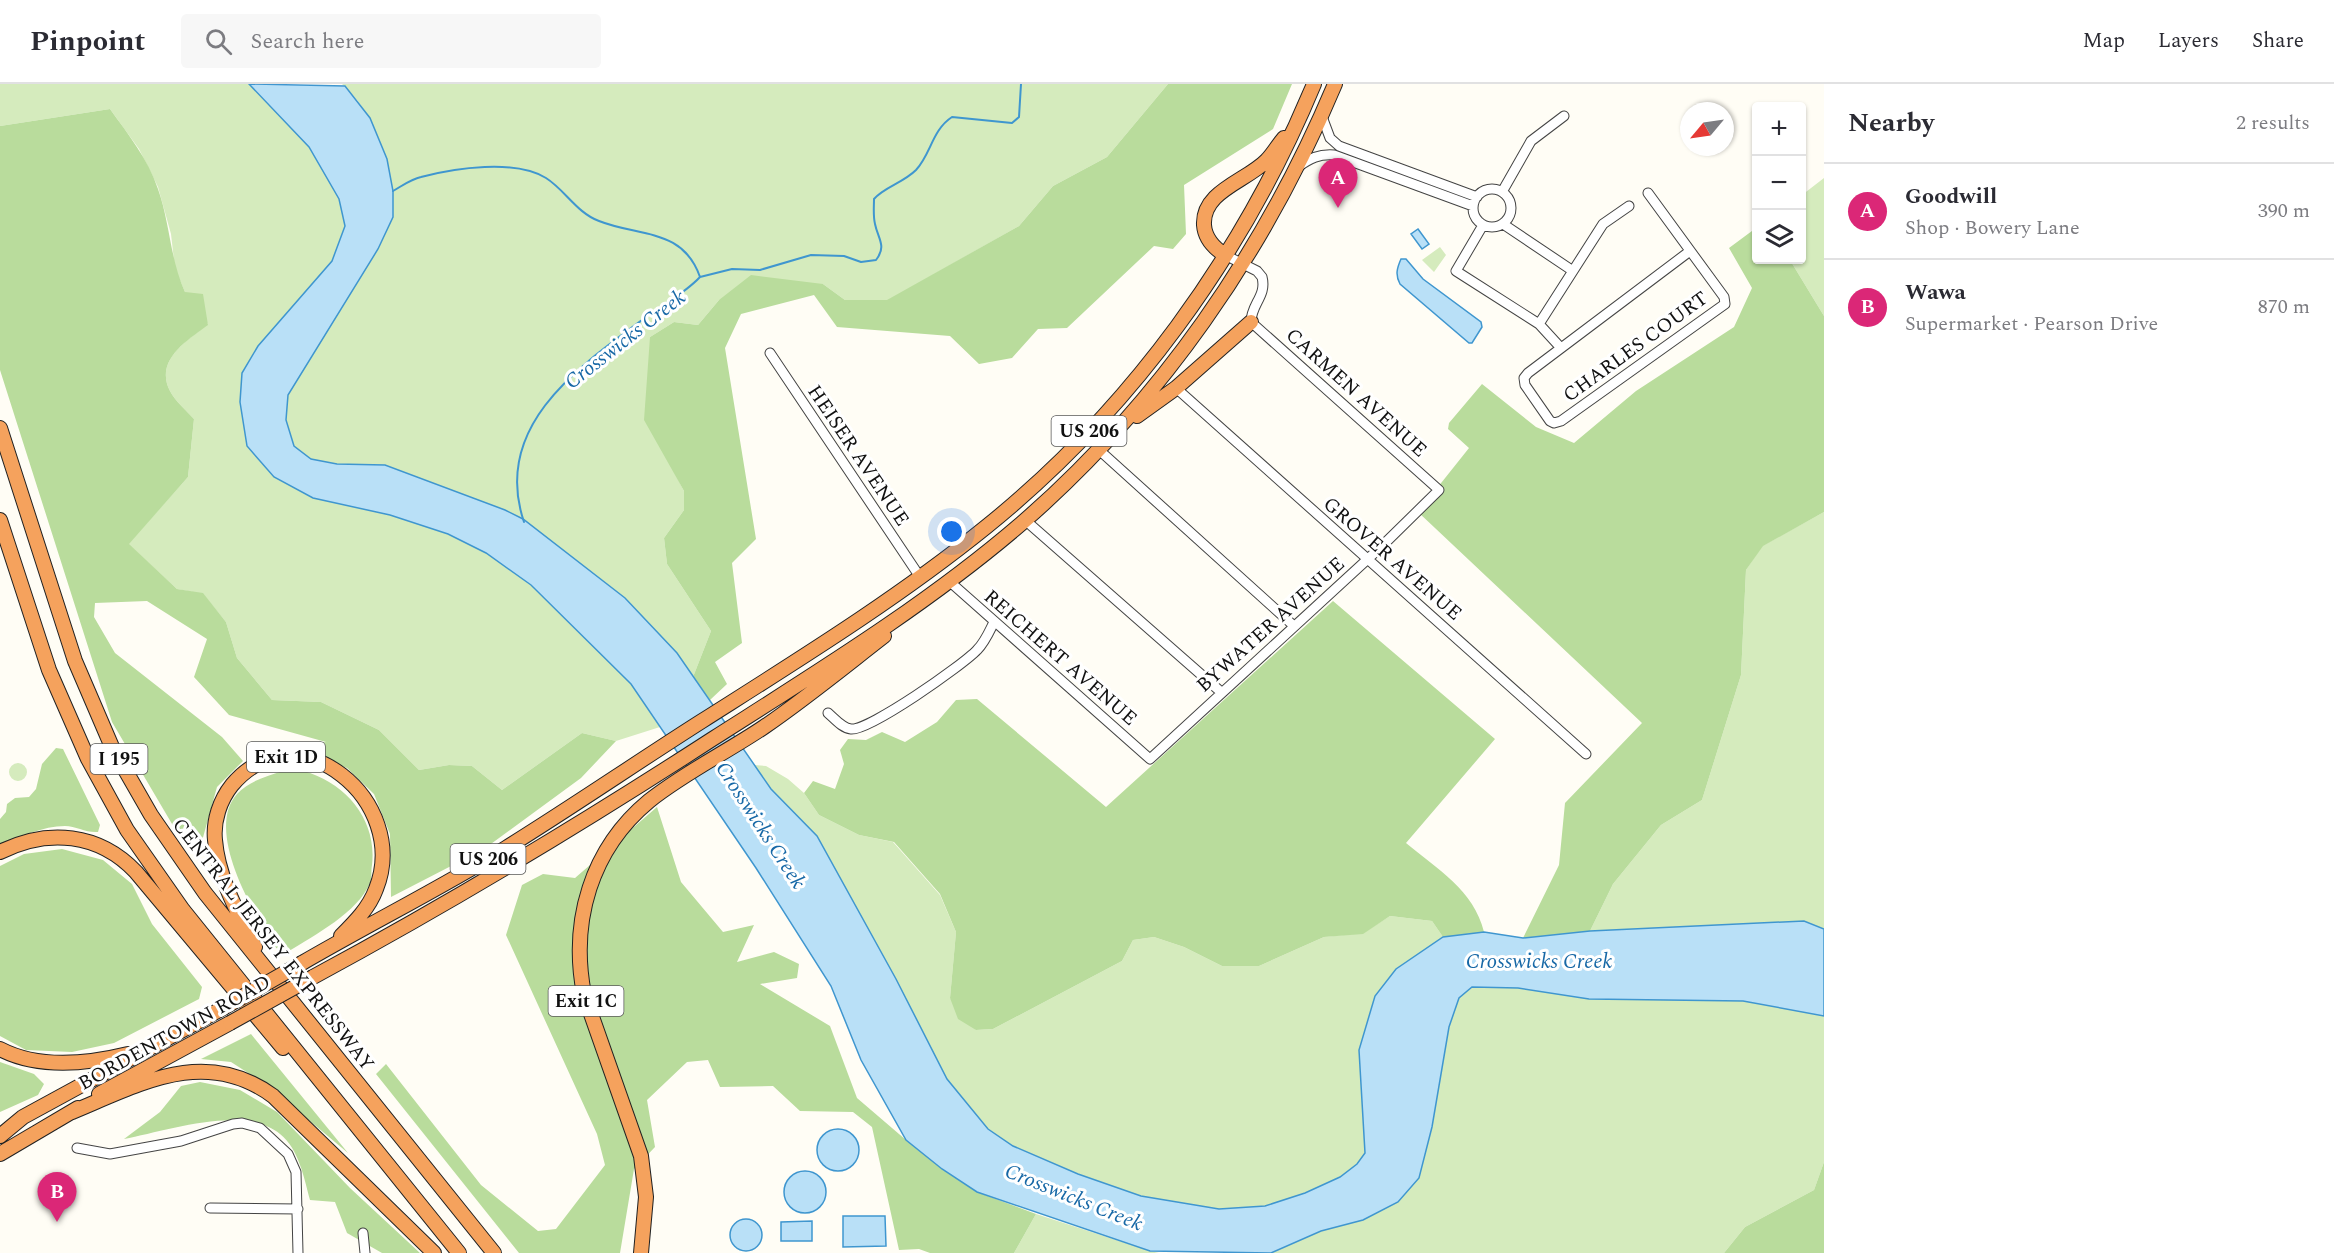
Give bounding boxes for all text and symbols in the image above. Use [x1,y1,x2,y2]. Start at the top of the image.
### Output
search box [181,14,601,68]
text: Pinpoint [30,20,145,63]
icon: search [202,25,235,58]
text: Search here [250,25,364,58]
text: Map [2083,25,2125,57]
text: Layers [2158,25,2219,57]
text: Share [2252,25,2304,57]
north arrow [1680,102,1734,156]
map controls [1752,102,1806,264]
button: + [1752,102,1806,156]
text: Nearby [1848,103,1934,143]
text: 2 results [2236,108,2310,138]
button: − [1752,156,1806,210]
pin: A [1318,158,1358,208]
text: Goodwill [1905,180,1997,213]
text: A [1860,196,1875,226]
text: 390 m [2258,196,2310,226]
button: layers [1752,210,1806,264]
text: Shop · Bowery Lane [1905,213,2080,243]
text: Wawa [1905,276,1966,309]
water label: Crosswicks Creek [558,282,693,398]
street label: CHARLES COURT [1557,284,1714,410]
text: B [1860,292,1875,322]
text: 870 m [2258,292,2310,322]
text: Supermarket · Pearson Drive [1905,309,2158,339]
street label: CARMEN AVENUE [1279,321,1434,465]
street label: HEISER AVENUE [800,379,917,532]
road number: US 206 [1052,416,1126,446]
street label: GROVER AVENUE [1316,490,1469,628]
your location [937,517,966,546]
street label: BYWATER AVENUE [1190,550,1352,700]
street label: REICHERT AVENUE [977,582,1144,733]
road number: Exit 1D [247,742,325,772]
road number: I 195 [90,744,148,774]
water label: Crosswicks Creek [707,755,814,896]
street label: CENTRAL JERSEY EXPRESSWAY [165,812,382,1078]
road number: US 206 [450,844,526,874]
water label: Crosswicks Creek [1466,946,1613,978]
street label: BORDENTOWN ROAD [73,967,276,1098]
road number: Exit 1C [548,986,624,1016]
water label: Crosswicks Creek [1000,1156,1148,1240]
pin: B [38,1172,76,1222]

